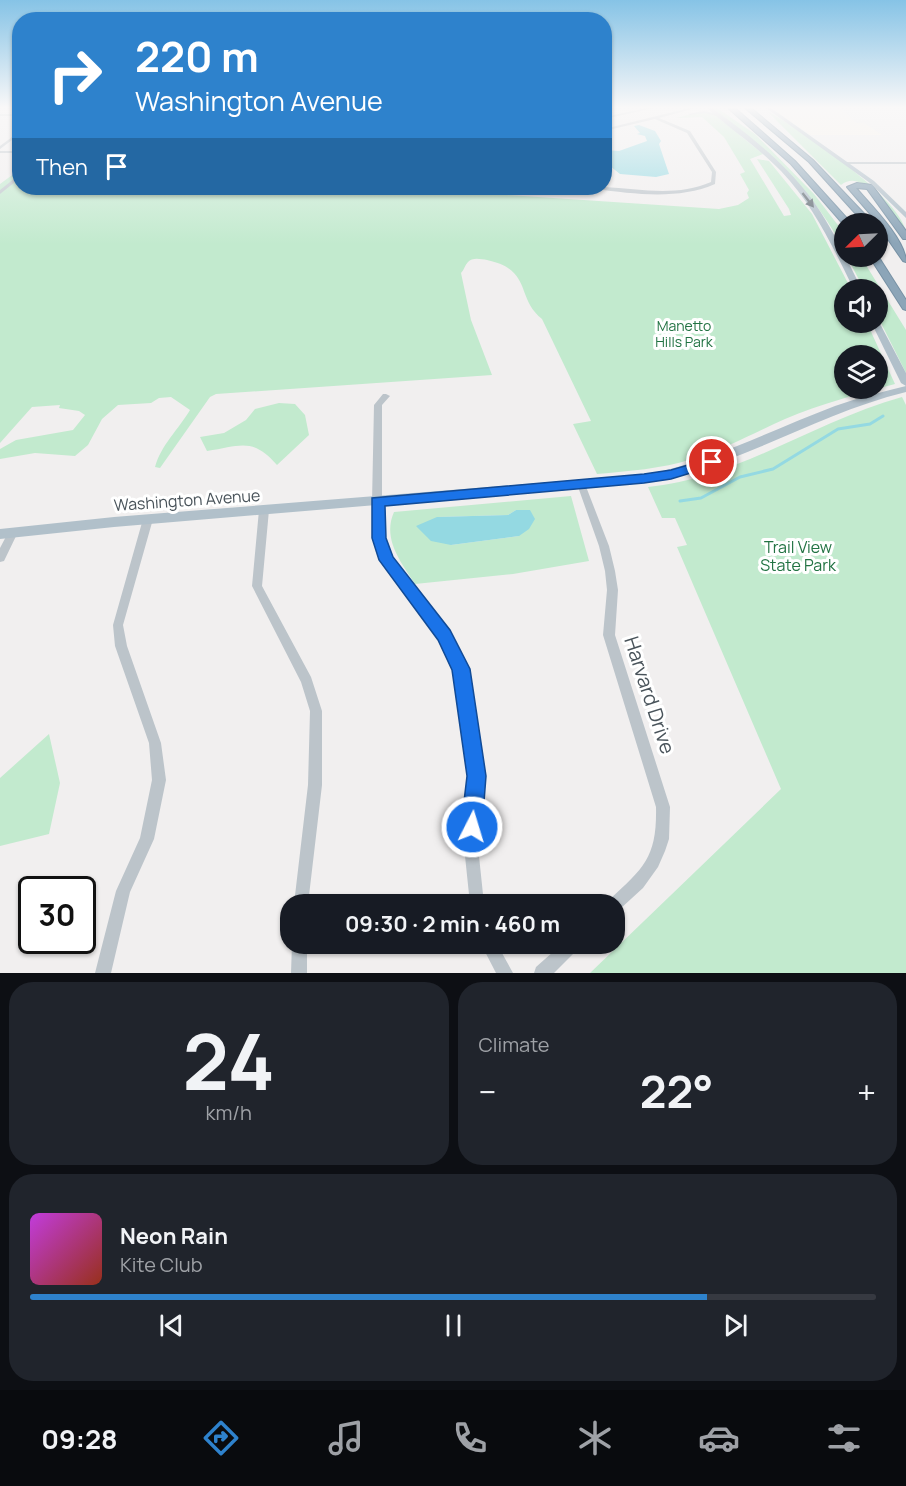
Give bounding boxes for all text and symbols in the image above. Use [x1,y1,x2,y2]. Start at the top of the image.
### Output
text: 220 m [135,27,259,85]
icon: right [36,36,114,114]
text: Washington Avenue [135,82,383,119]
icon: arrive [100,150,133,183]
text: Then [36,152,88,182]
one-way arrow [802,193,814,208]
north arrow [834,213,888,267]
map controls [834,213,888,399]
button: sound [834,279,888,333]
park label: Manetto Hills Park [655,316,714,351]
button: layers [834,345,888,399]
pin [686,436,737,487]
icon: arrive [695,445,728,478]
street label: Washington Avenue [113,484,261,516]
park label: Trail View State Park [760,536,837,576]
street label: Harvard Drive [618,633,682,757]
position arrow [440,795,504,859]
speed limit sign: 30 [18,876,96,954]
text: 09:30 · 2 min · 460 m [345,909,560,939]
text: 24 [183,1007,275,1113]
text: Climate [479,1031,550,1058]
text: 22° [640,1060,714,1122]
text: − [479,1069,496,1114]
text: + [857,1069,876,1114]
text: km/h [205,1099,252,1126]
text: Neon Rain [120,1221,228,1251]
text: Kite Club [120,1251,203,1278]
icon: previous [155,1309,188,1342]
icon: pause [437,1309,470,1342]
icon: next [719,1309,752,1342]
icon: directions [200,1417,242,1459]
icon: music [325,1417,367,1459]
icon: phone [449,1417,491,1459]
icon: climate [574,1417,616,1459]
icon: car [698,1417,740,1459]
icon: filters [823,1417,865,1459]
text: 09:28 [41,1420,118,1457]

